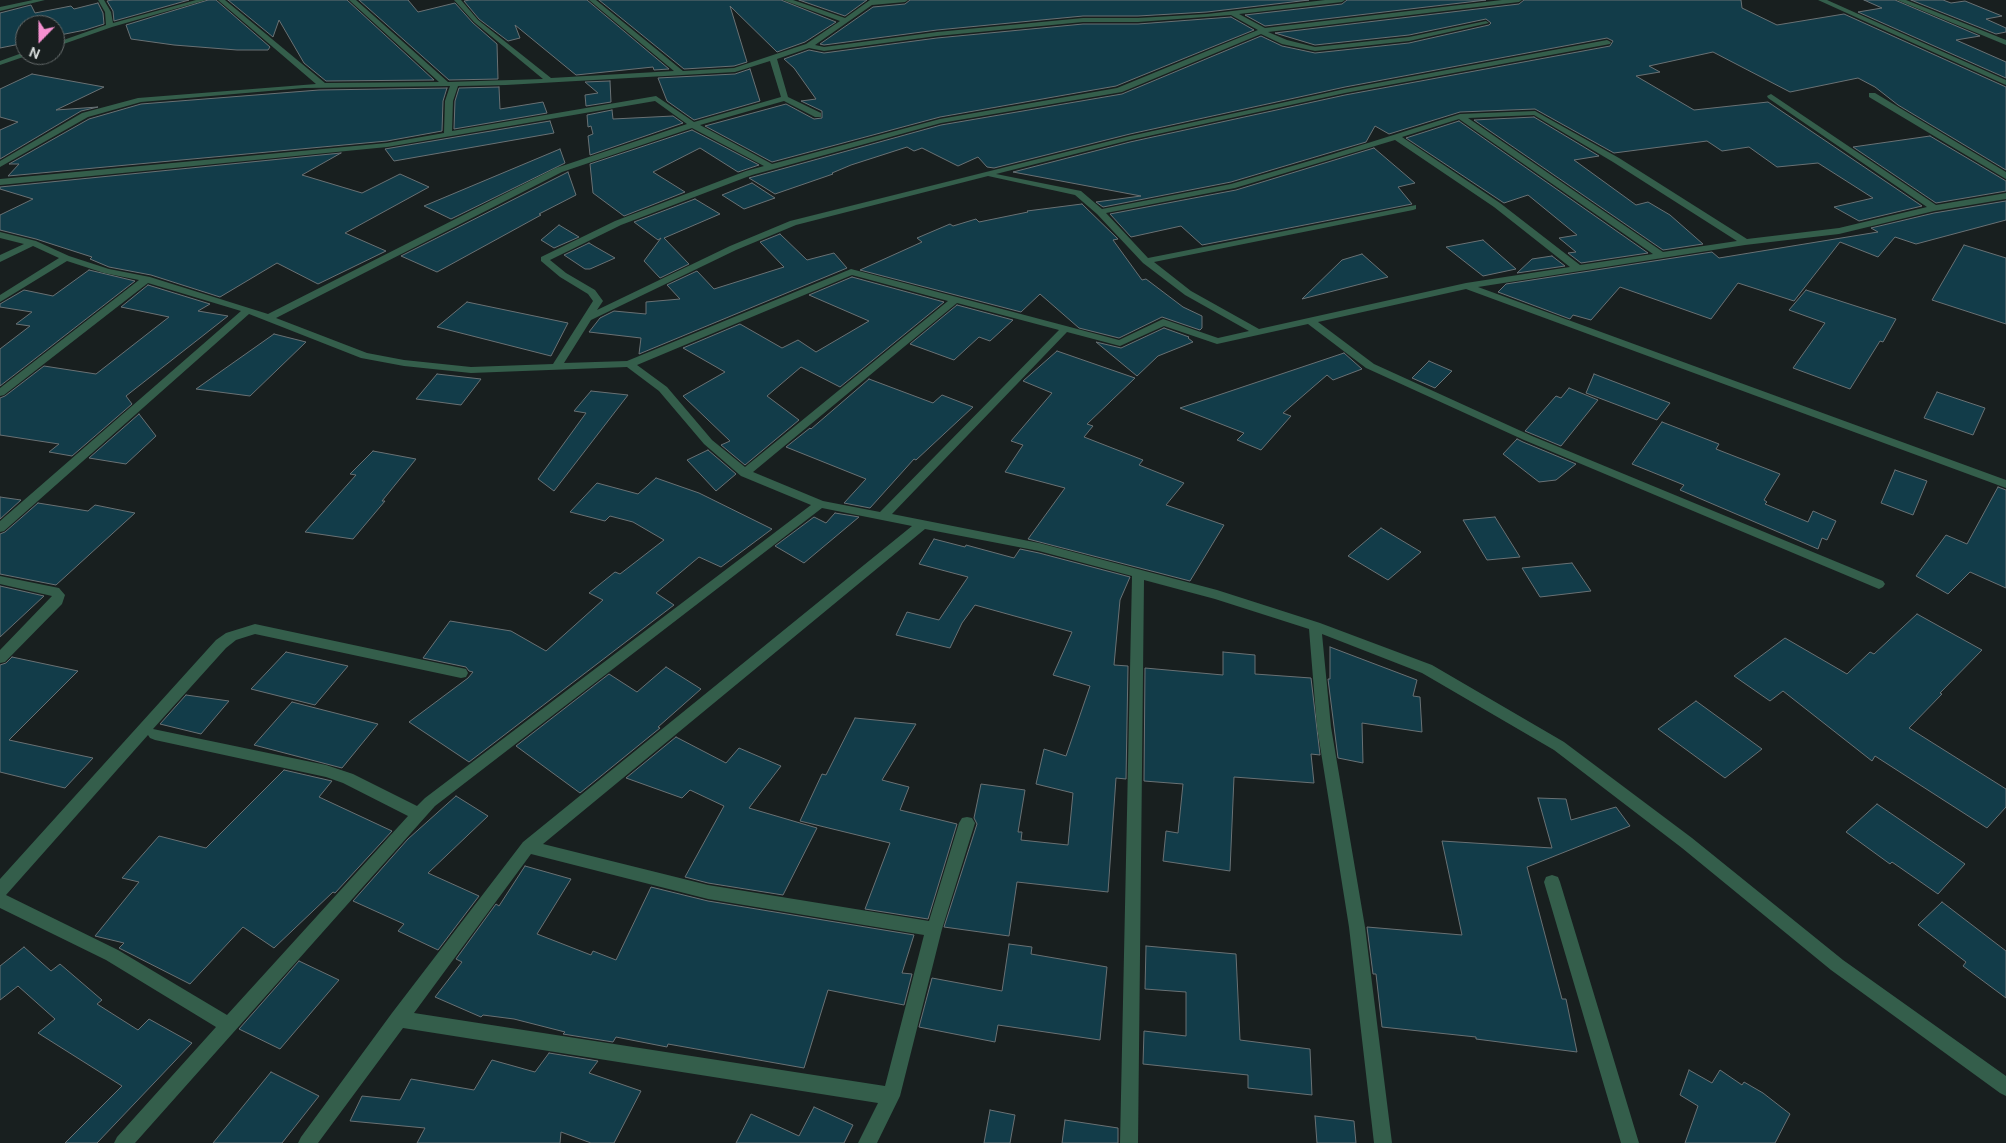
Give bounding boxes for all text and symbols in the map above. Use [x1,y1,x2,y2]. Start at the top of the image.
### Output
north arrow [15,15,65,65]
text: N [27,43,43,63]

